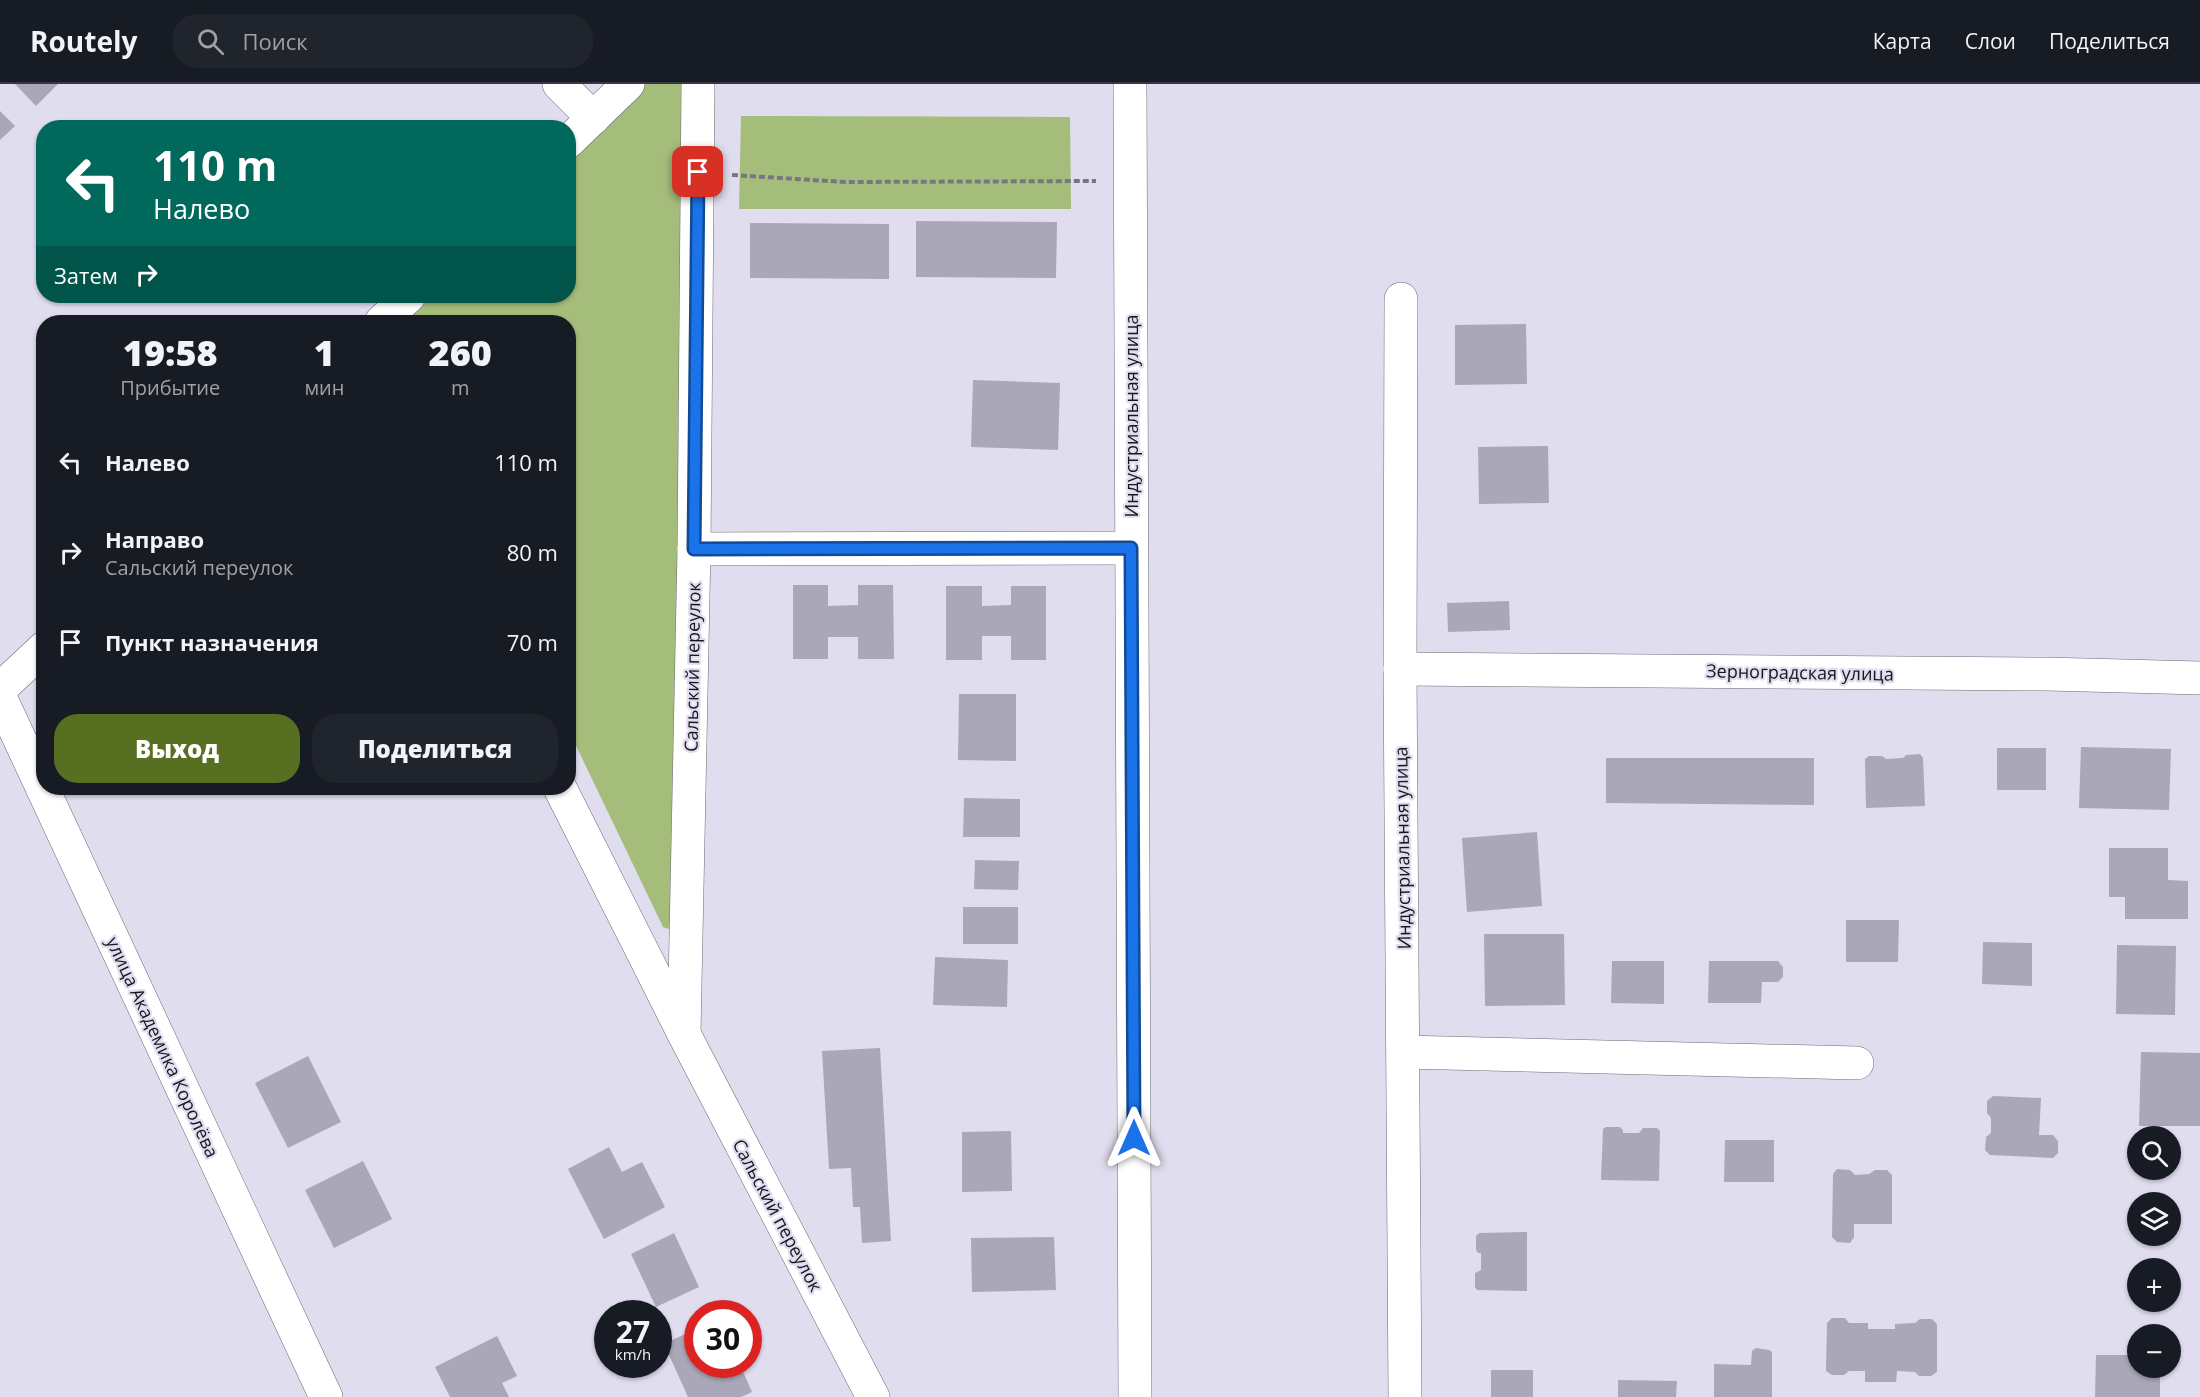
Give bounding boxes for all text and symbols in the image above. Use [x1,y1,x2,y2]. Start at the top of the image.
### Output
search box [173,14,593,68]
text: Routely [30,22,137,60]
icon: search [194,25,227,58]
text: Поиск [242,26,308,56]
text: Карта [1873,27,1932,55]
text: Слои [1965,27,2016,55]
text: Поделиться [2049,27,2170,55]
text: 110 m [153,136,277,193]
icon: left [54,144,132,222]
pin [672,146,723,197]
icon: arrive [681,155,714,188]
text: Налево [153,190,250,227]
icon: right [130,258,163,291]
text: Затем [54,260,118,290]
street label: Индустриальная улица [1119,315,1143,517]
text: 19:58 [123,328,218,377]
text: 1 [314,328,335,377]
text: 260 [429,328,492,377]
text: Прибытие [120,374,220,401]
text: мин [304,374,344,401]
text: m [451,374,469,401]
icon: left [54,446,87,479]
text: Налево [105,447,190,477]
text: 110 m [494,447,558,477]
text: Направо [105,524,204,554]
icon: right [54,536,87,569]
text: 80 m [507,537,558,567]
text: Сальский переулок [105,554,293,581]
street label: Сальский переулок [679,581,705,752]
icon: arrive [54,626,87,659]
text: Пункт назначения [105,627,319,657]
text: 70 m [507,627,558,657]
street label: Зерноградская улица [1706,658,1894,686]
button: Выход [54,714,300,783]
button: Поделиться [312,714,558,783]
street label: Индустриальная улица [1388,746,1416,950]
street label: улица Академика Королёва [101,933,225,1161]
position arrow [1102,1106,1166,1170]
map controls [2127,1126,2181,1378]
button: search [2127,1126,2181,1180]
street label: Сальский переулок [728,1135,829,1296]
button: layers [2127,1192,2181,1246]
button: + [2127,1258,2181,1312]
speed limit sign: 30 [684,1300,762,1378]
text: 27 [616,1311,650,1352]
button: − [2127,1324,2181,1378]
text: km/h [615,1344,651,1364]

